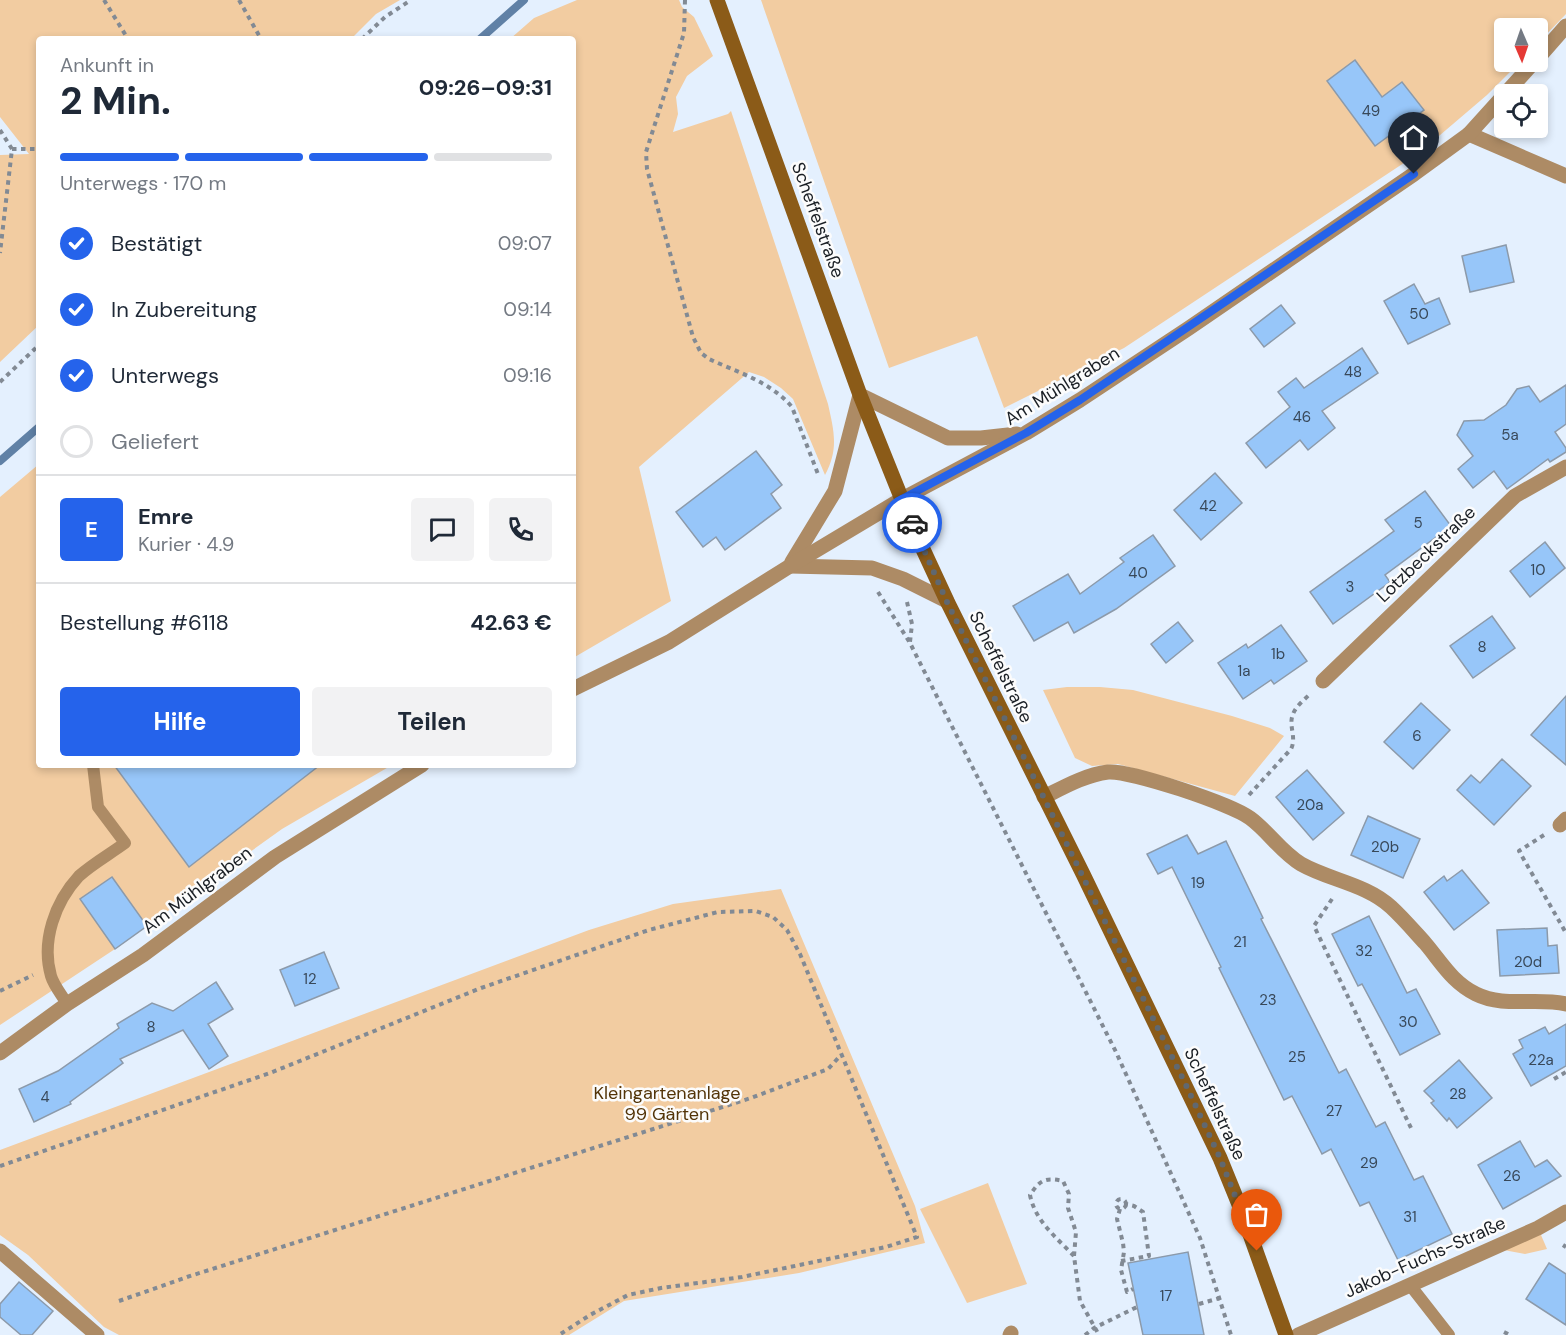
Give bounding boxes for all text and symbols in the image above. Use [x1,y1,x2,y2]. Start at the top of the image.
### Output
north arrow [1494,18,1548,72]
map controls [1494,18,1548,138]
text: Ankunft in [60,52,154,78]
text: 09:26–09:31 [419,73,552,102]
text: 2 Min. [60,75,171,126]
button: locate [1494,84,1548,138]
house number: 49 [1362,101,1380,121]
pin [1388,112,1439,174]
icon: home [1397,121,1430,154]
street label: Scheffelstraße [786,159,850,281]
text: Unterwegs · 170 m [60,170,226,196]
icon: check [60,227,93,260]
text: Bestätigt [111,229,202,258]
text: 09:07 [498,230,552,256]
icon: check [60,293,93,326]
text: In Zubereitung [111,295,257,324]
text: 09:14 [503,296,552,322]
house number: 50 [1409,304,1429,324]
street label: Am Mühlgraben [1000,341,1124,431]
icon: check [60,359,93,392]
text: Unterwegs [111,361,219,390]
text: 09:16 [503,362,552,388]
house number: 48 [1344,362,1362,382]
house number: 46 [1293,407,1311,427]
house number: 5a [1501,425,1519,445]
text: Geliefert [111,427,199,456]
courier [882,493,942,553]
house number: 42 [1199,496,1217,516]
button: chat [411,498,474,561]
button: phone [489,498,552,561]
street label: Lotzbeckstraße [1371,501,1481,607]
text: Emre [138,502,194,531]
icon: car [896,507,929,540]
house number: 5 [1413,513,1423,533]
text: E [85,515,98,544]
text: Kurier · 4.9 [138,531,234,557]
house number: 10 [1531,560,1545,580]
house number: 40 [1128,563,1148,583]
house number: 3 [1346,577,1354,597]
street label: Scheffelstraße [964,607,1038,727]
text: Bestellung #6118 [60,608,229,637]
text: 42.63 € [470,608,552,637]
house number: 8 [1477,637,1487,657]
house number: 1b [1271,644,1285,664]
house number: 1a [1238,661,1250,681]
button: Hilfe [60,687,300,756]
button: Teilen [312,687,552,756]
house number: 6 [1412,726,1422,746]
house number: 20a [1297,795,1323,815]
house number: 20b [1371,837,1399,857]
street label: Am Mühlgraben [137,841,257,939]
house number: 19 [1191,873,1205,893]
house number: 21 [1233,932,1247,952]
house number: 32 [1355,941,1373,961]
house number: 20d [1514,952,1542,972]
house number: 12 [303,969,317,989]
house number: 23 [1259,990,1277,1010]
house number: 30 [1398,1012,1418,1032]
house number: 8 [146,1017,156,1037]
street label: Scheffelstraße [1178,1044,1252,1164]
house number: 25 [1288,1047,1306,1067]
house number: 22a [1528,1050,1554,1070]
park label: Kleingartenanlage 99 Gärten [593,1081,741,1126]
house number: 28 [1449,1084,1467,1104]
house number: 4 [40,1087,50,1107]
house number: 27 [1326,1101,1342,1121]
house number: 29 [1360,1153,1378,1173]
house number: 26 [1503,1166,1521,1186]
pin [1231,1189,1282,1251]
icon: bag [1240,1198,1273,1231]
house number: 31 [1403,1207,1417,1227]
street label: Jakob-Fuchs-Straße [1341,1211,1509,1303]
house number: 17 [1160,1286,1172,1306]

